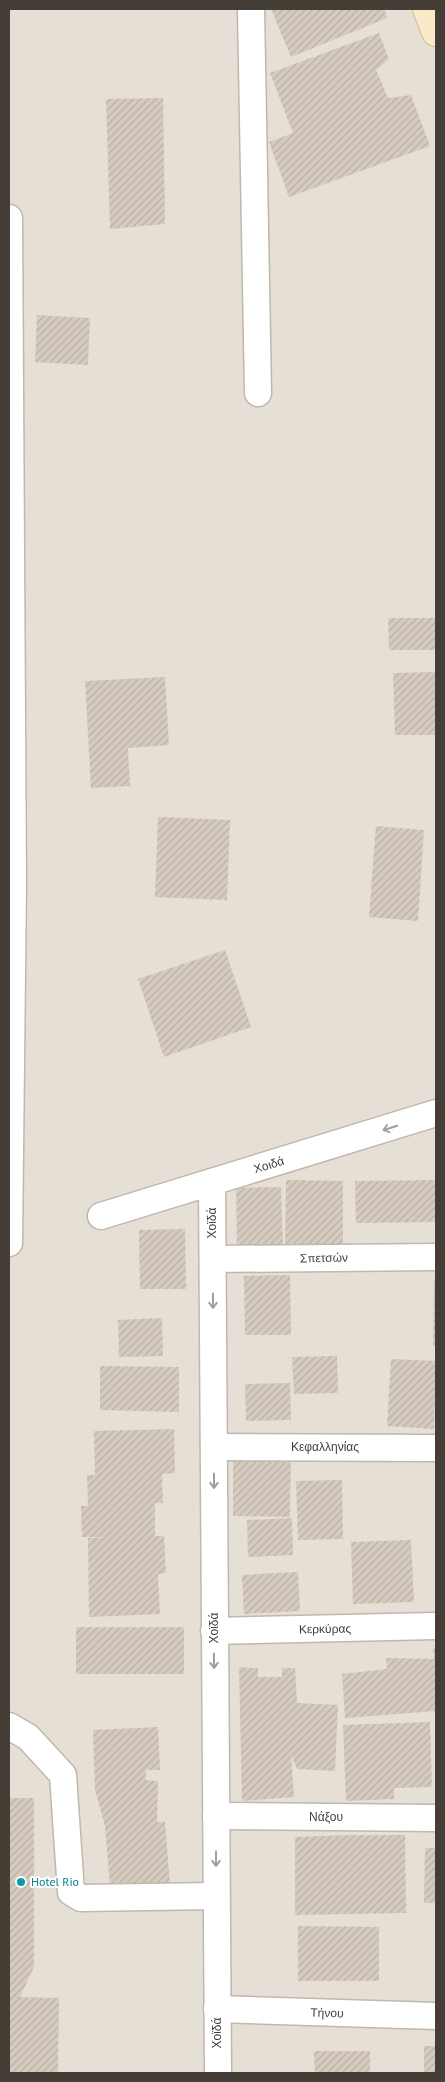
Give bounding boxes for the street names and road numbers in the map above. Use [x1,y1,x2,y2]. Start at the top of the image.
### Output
street label: Χοιδά [252,1153,286,1176]
street label: Χοϊδά [204,1207,219,1238]
street label: Σπετσών [300,1250,348,1265]
street label: Κεφαλληνίας [291,1439,359,1454]
street label: Χοϊδά [206,1612,221,1643]
street label: Κερκύρας [299,1621,351,1636]
street label: Νάξου [309,1809,343,1824]
street label: Τήνου [310,2004,344,2021]
street label: Χοϊδά [209,2017,224,2048]

